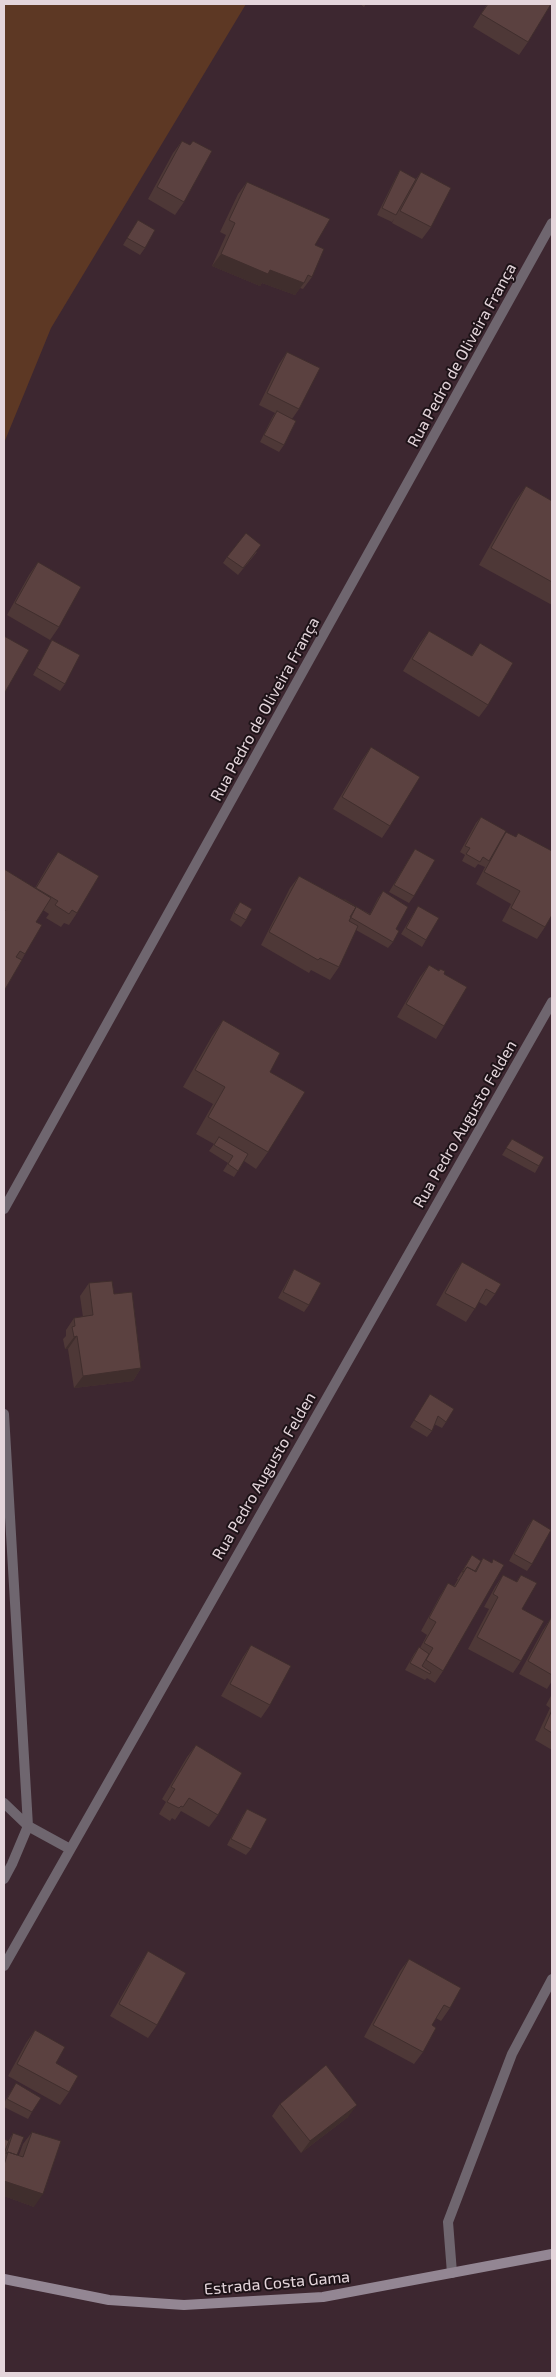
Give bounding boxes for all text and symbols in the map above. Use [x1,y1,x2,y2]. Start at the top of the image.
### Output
street label: Rua Pedro de Oliveira França [403,260,521,450]
street label: Rua Pedro de Oliveira França [206,614,324,804]
street label: Rua Pedro Augusto Felden [409,1037,521,1211]
street label: Rua Pedro Augusto Felden [208,1389,320,1563]
street label: Estrada Costa Gama [203,2267,351,2299]

